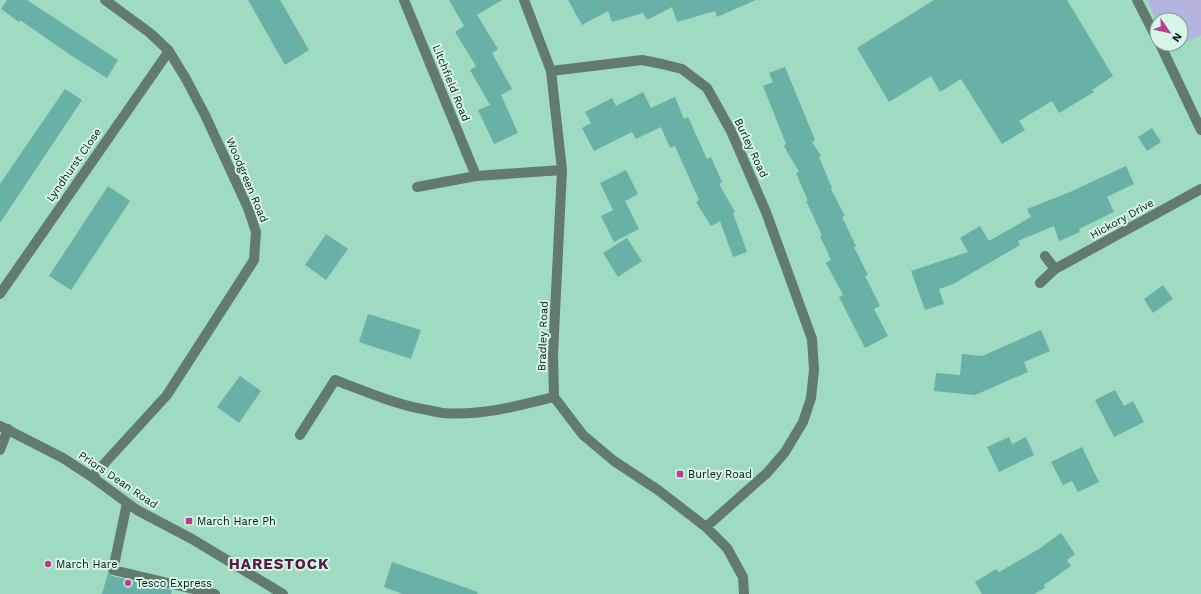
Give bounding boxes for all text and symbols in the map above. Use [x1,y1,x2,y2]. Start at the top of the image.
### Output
north arrow [1149,12,1189,52]
text: N [1169,30,1185,44]
street label: Litchfield Road [430,43,472,123]
street label: Burley Road [732,116,770,180]
street label: Lyndhurst Close [44,126,104,204]
street label: Woodgreen Road [223,136,271,224]
street label: Hickory Drive [1088,196,1156,242]
street label: Bradley Road [535,301,551,371]
street label: Priors Dean Road [76,449,160,511]
place label: Burley Road [688,468,752,481]
marker: Burley Road [675,469,685,479]
place label: March Hare Ph [197,515,276,528]
marker: March Hare Ph [184,516,194,526]
district label: HARESTOCK [229,555,329,573]
place label: March Hare [56,558,117,571]
marker: March Hare [43,559,53,569]
place label: Tesco Express [136,577,212,590]
marker: Tesco Express [123,578,133,588]

